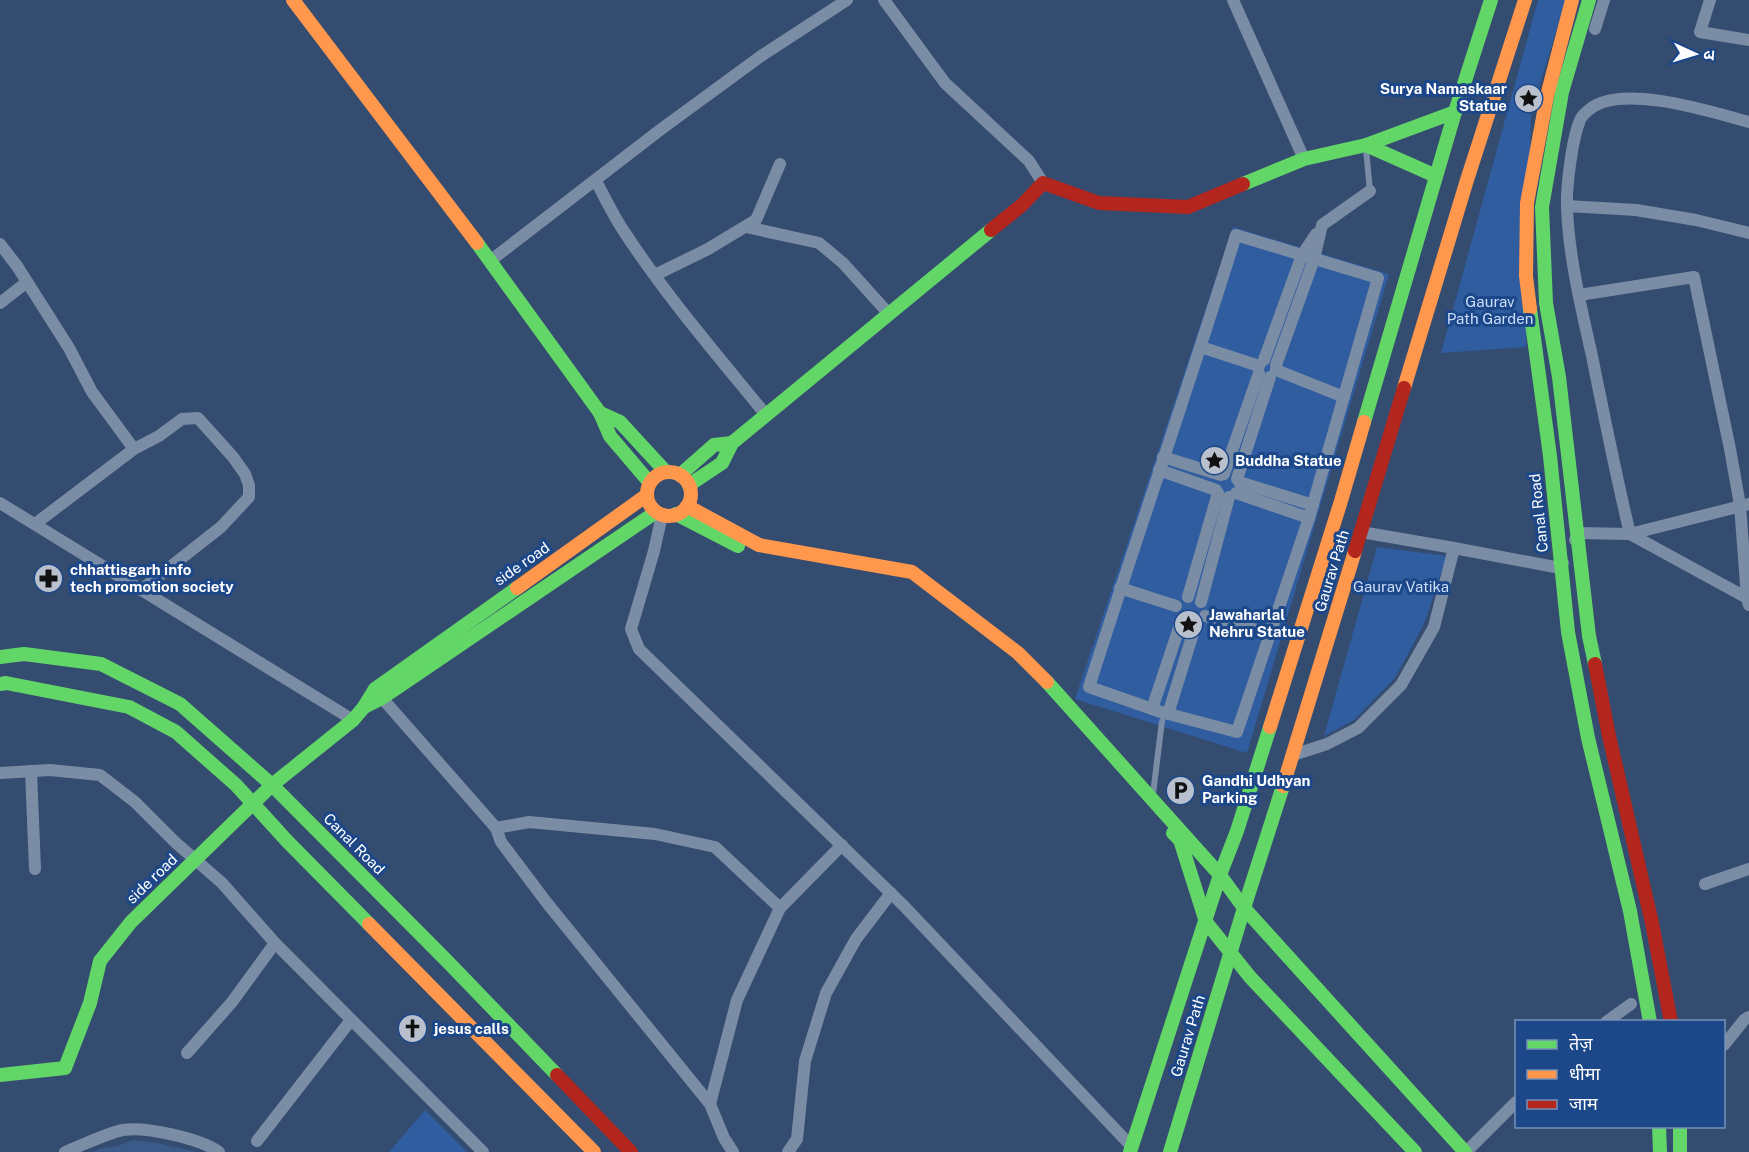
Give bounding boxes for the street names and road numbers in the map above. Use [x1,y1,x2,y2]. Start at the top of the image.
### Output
street label: Canal Road [1526,473,1551,553]
street label: Gaurav Path [1311,528,1352,614]
street label: side road [491,538,553,589]
street label: Canal Road [320,810,388,878]
street label: side road [123,850,180,907]
street label: Gaurav Path [1167,993,1208,1079]

